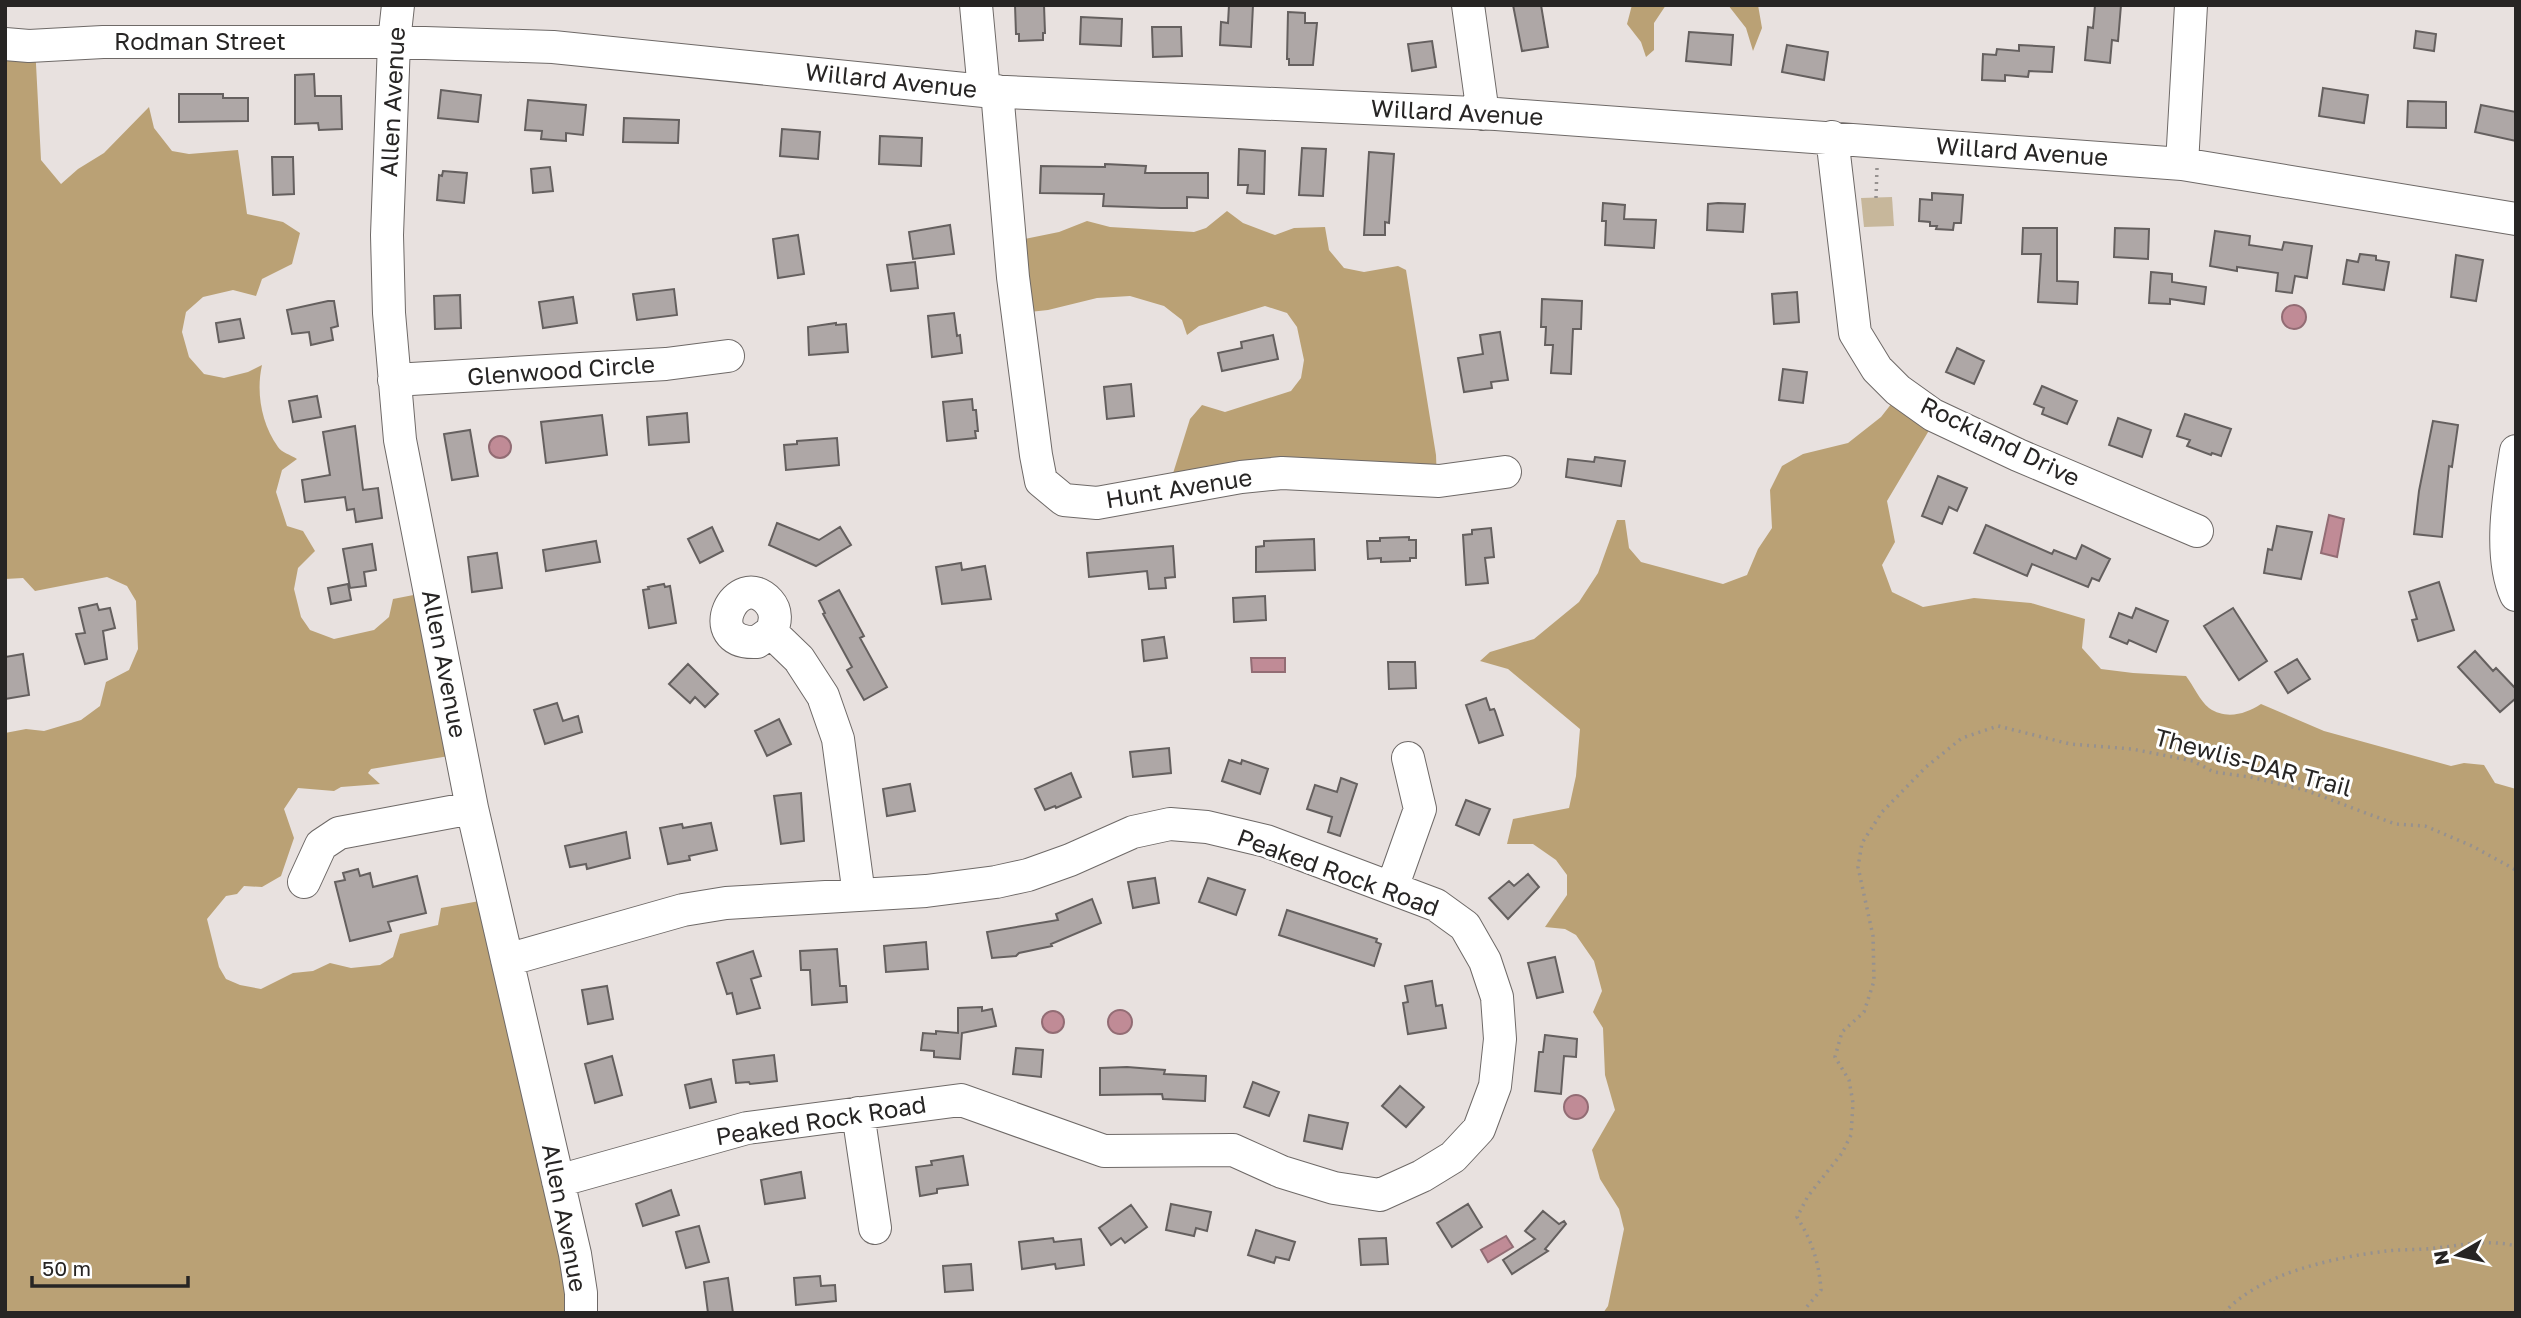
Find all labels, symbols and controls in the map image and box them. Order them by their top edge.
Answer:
street label: Rodman Street [114,26,286,55]
street label: Allen Avenue [373,26,410,178]
street label: Willard Avenue [804,56,979,103]
street label: Willard Avenue [1370,92,1544,131]
street label: Willard Avenue [1935,130,2109,171]
street label: Glenwood Circle [466,348,656,391]
street label: Rockland Drive [1916,390,2085,492]
street label: Hunt Avenue [1104,462,1254,513]
street label: Allen Avenue [417,587,474,740]
street label: Thewlis-DAR Trail [2152,721,2355,802]
street label: Peaked Rock Road [1234,822,1443,922]
street label: Peaked Rock Road [713,1089,928,1150]
street label: Allen Avenue [537,1141,594,1294]
north arrow [2423,1220,2493,1290]
scale bar [32,1244,187,1288]
text: N [2428,1249,2453,1267]
text: 50 m [42,1255,91,1281]

